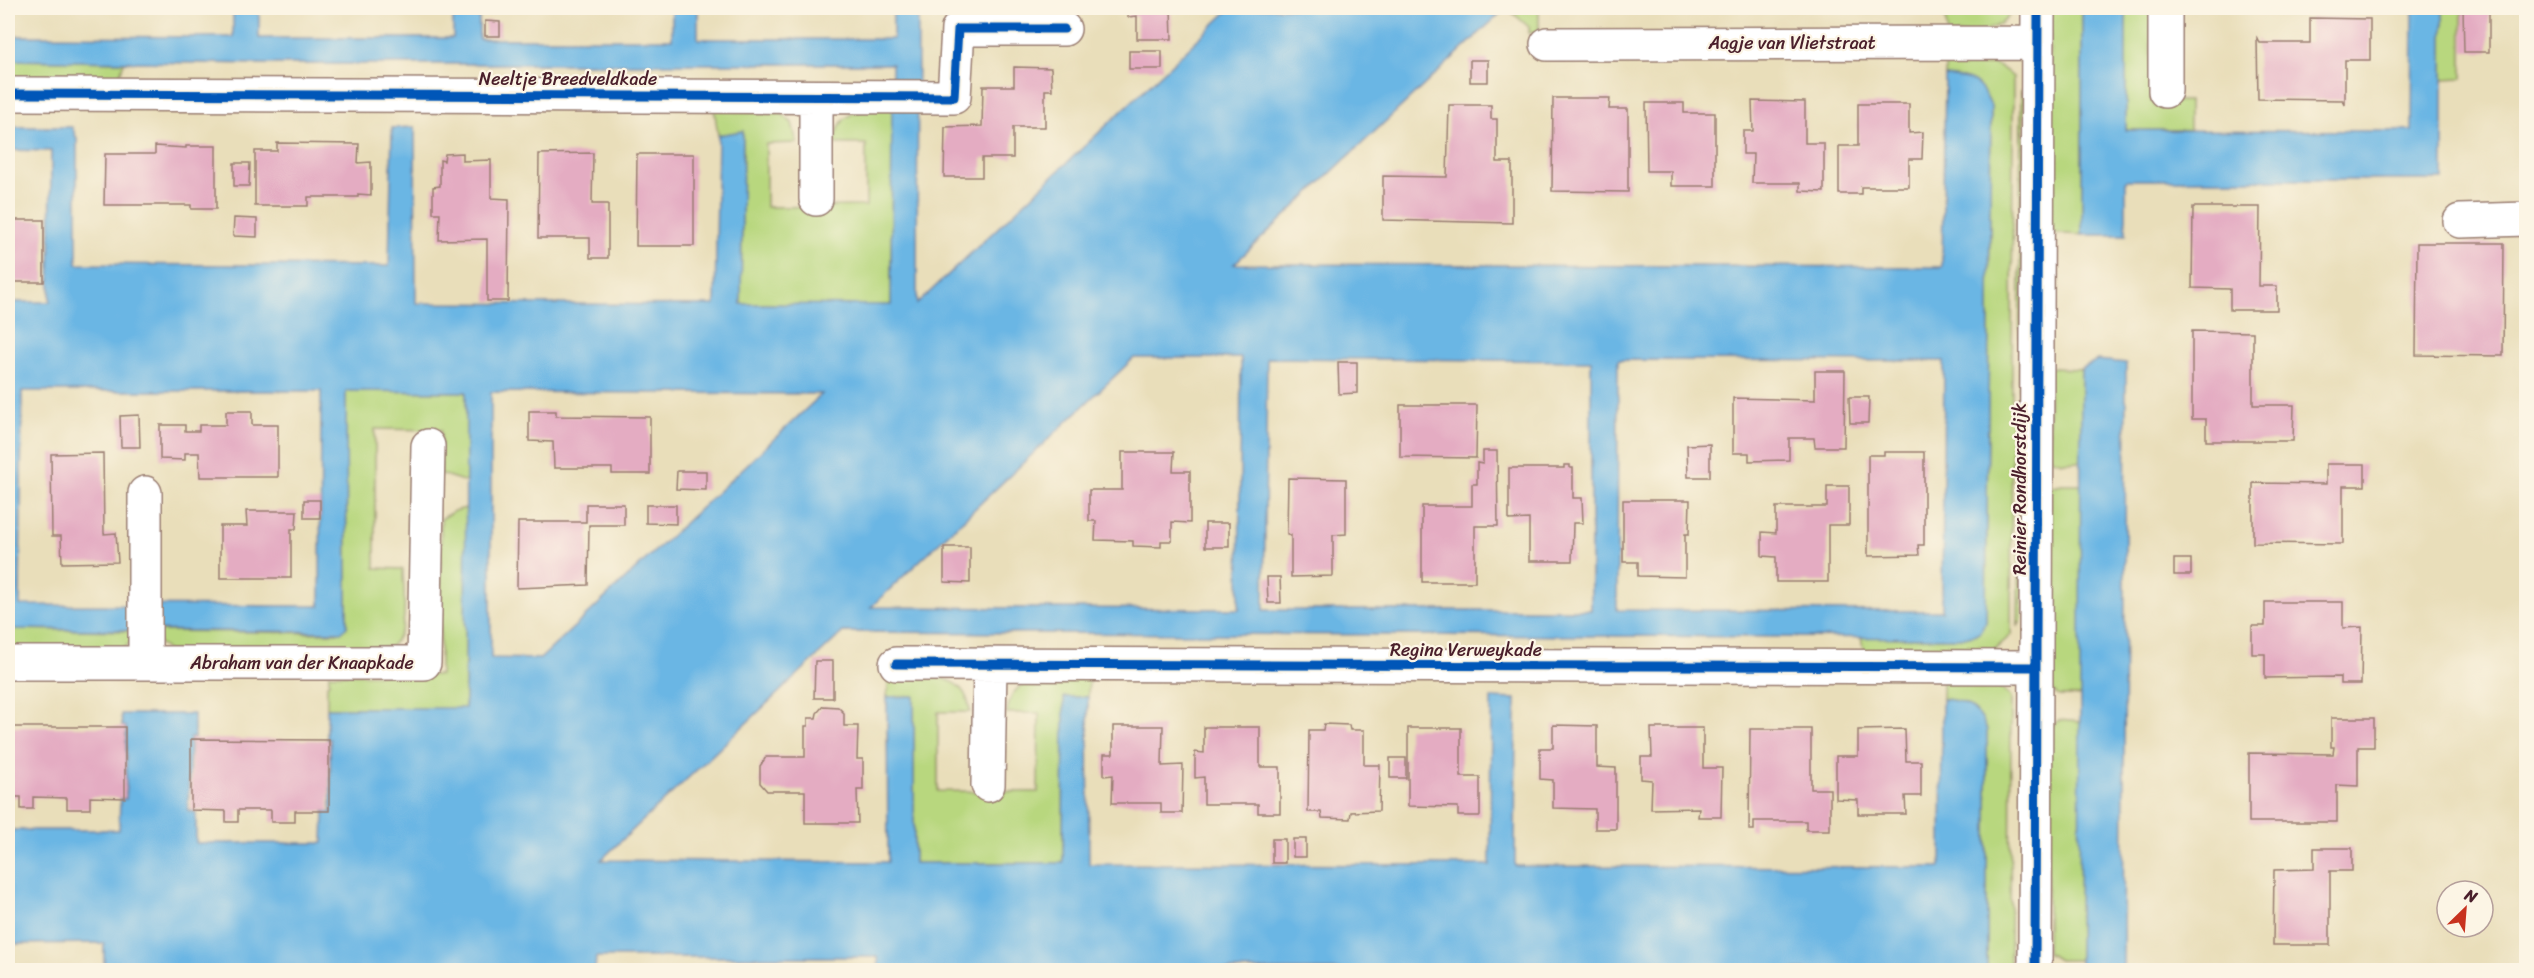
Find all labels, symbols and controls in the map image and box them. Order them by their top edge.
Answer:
street label: Aagje van Vlietstraat [1707,27,1876,59]
street label: Neeltje Breedveldkade [479,63,657,95]
street label: Reinier Rondhorstdijk [2004,402,2036,575]
street label: Regina Verweykade [1390,634,1542,666]
street label: Abraham van der Knaapkade [189,647,414,679]
north arrow [2435,879,2495,939]
text: N [2459,880,2483,912]

